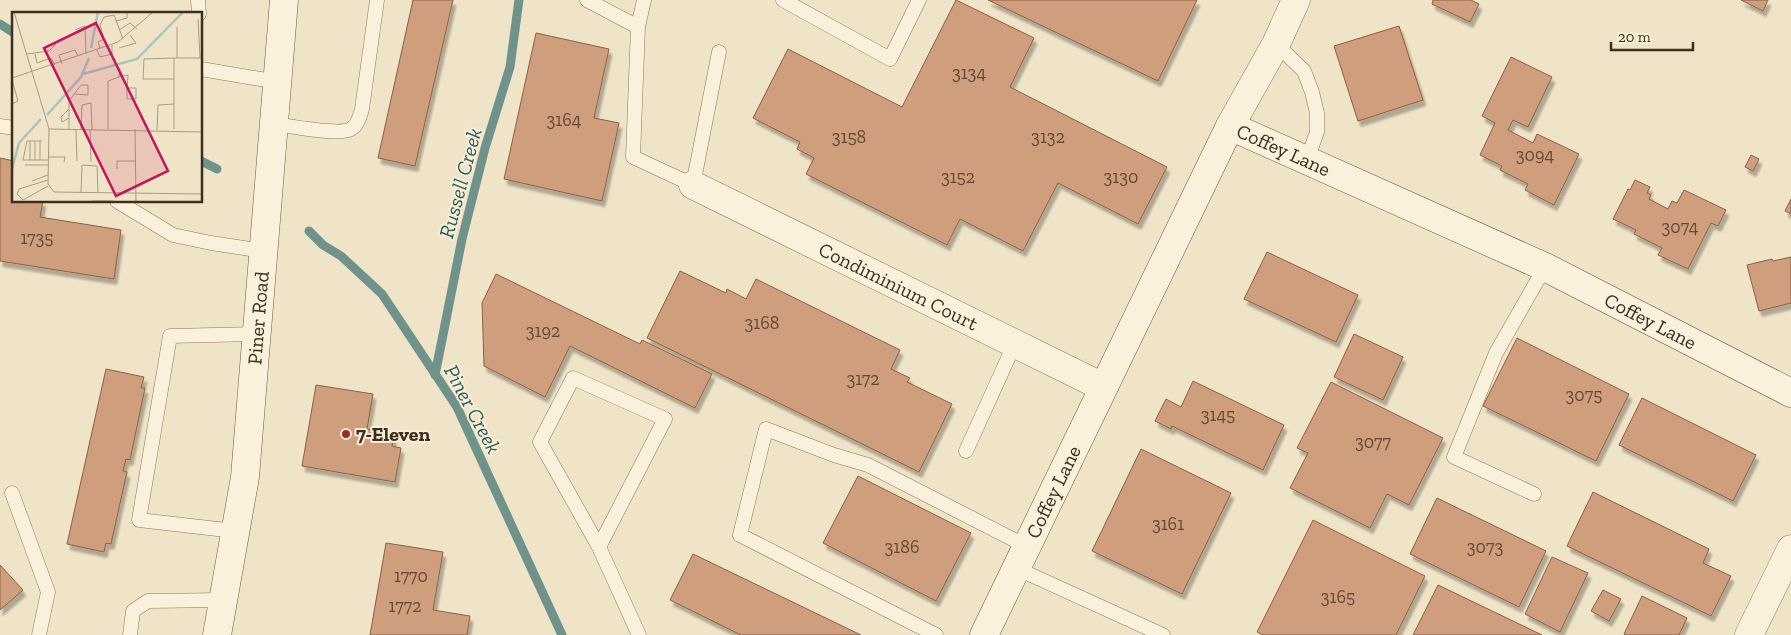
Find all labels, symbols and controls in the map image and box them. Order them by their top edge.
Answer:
inset map [12,12,202,202]
scale bar [1611,20,1694,52]
text: 20 m [1618,28,1651,46]
house number: 3134 [952,62,986,84]
house number: 3164 [547,109,582,131]
street label: Coffey Lane [1233,119,1334,181]
water label: Russell Creek [433,125,487,241]
house number: 3158 [832,126,866,148]
house number: 3132 [1031,126,1065,148]
house number: 3094 [1516,144,1555,166]
house number: 3152 [941,166,975,188]
house number: 3130 [1104,166,1138,188]
house number: 3074 [1662,216,1699,238]
house number: 1735 [20,227,54,249]
street label: Condiminium Court [815,237,983,336]
street label: Piner Road [242,270,274,366]
street label: Coffey Lane [1600,288,1701,355]
house number: 3168 [745,312,779,334]
house number: 3192 [526,320,560,342]
water label: Piner Creek [439,360,507,458]
house number: 3172 [846,368,880,390]
house number: 3075 [1566,384,1602,406]
house number: 3145 [1201,404,1235,426]
place label: 7-Eleven [356,422,430,446]
marker: 7-Eleven [340,428,352,440]
house number: 3077 [1355,431,1392,453]
street label: Coffey Lane [1021,442,1086,542]
house number: 3161 [1152,513,1184,535]
house number: 3186 [885,536,919,558]
house number: 3073 [1467,536,1503,558]
house number: 1770 [394,565,428,587]
house number: 3165 [1321,586,1355,608]
house number: 1772 [389,595,421,617]

